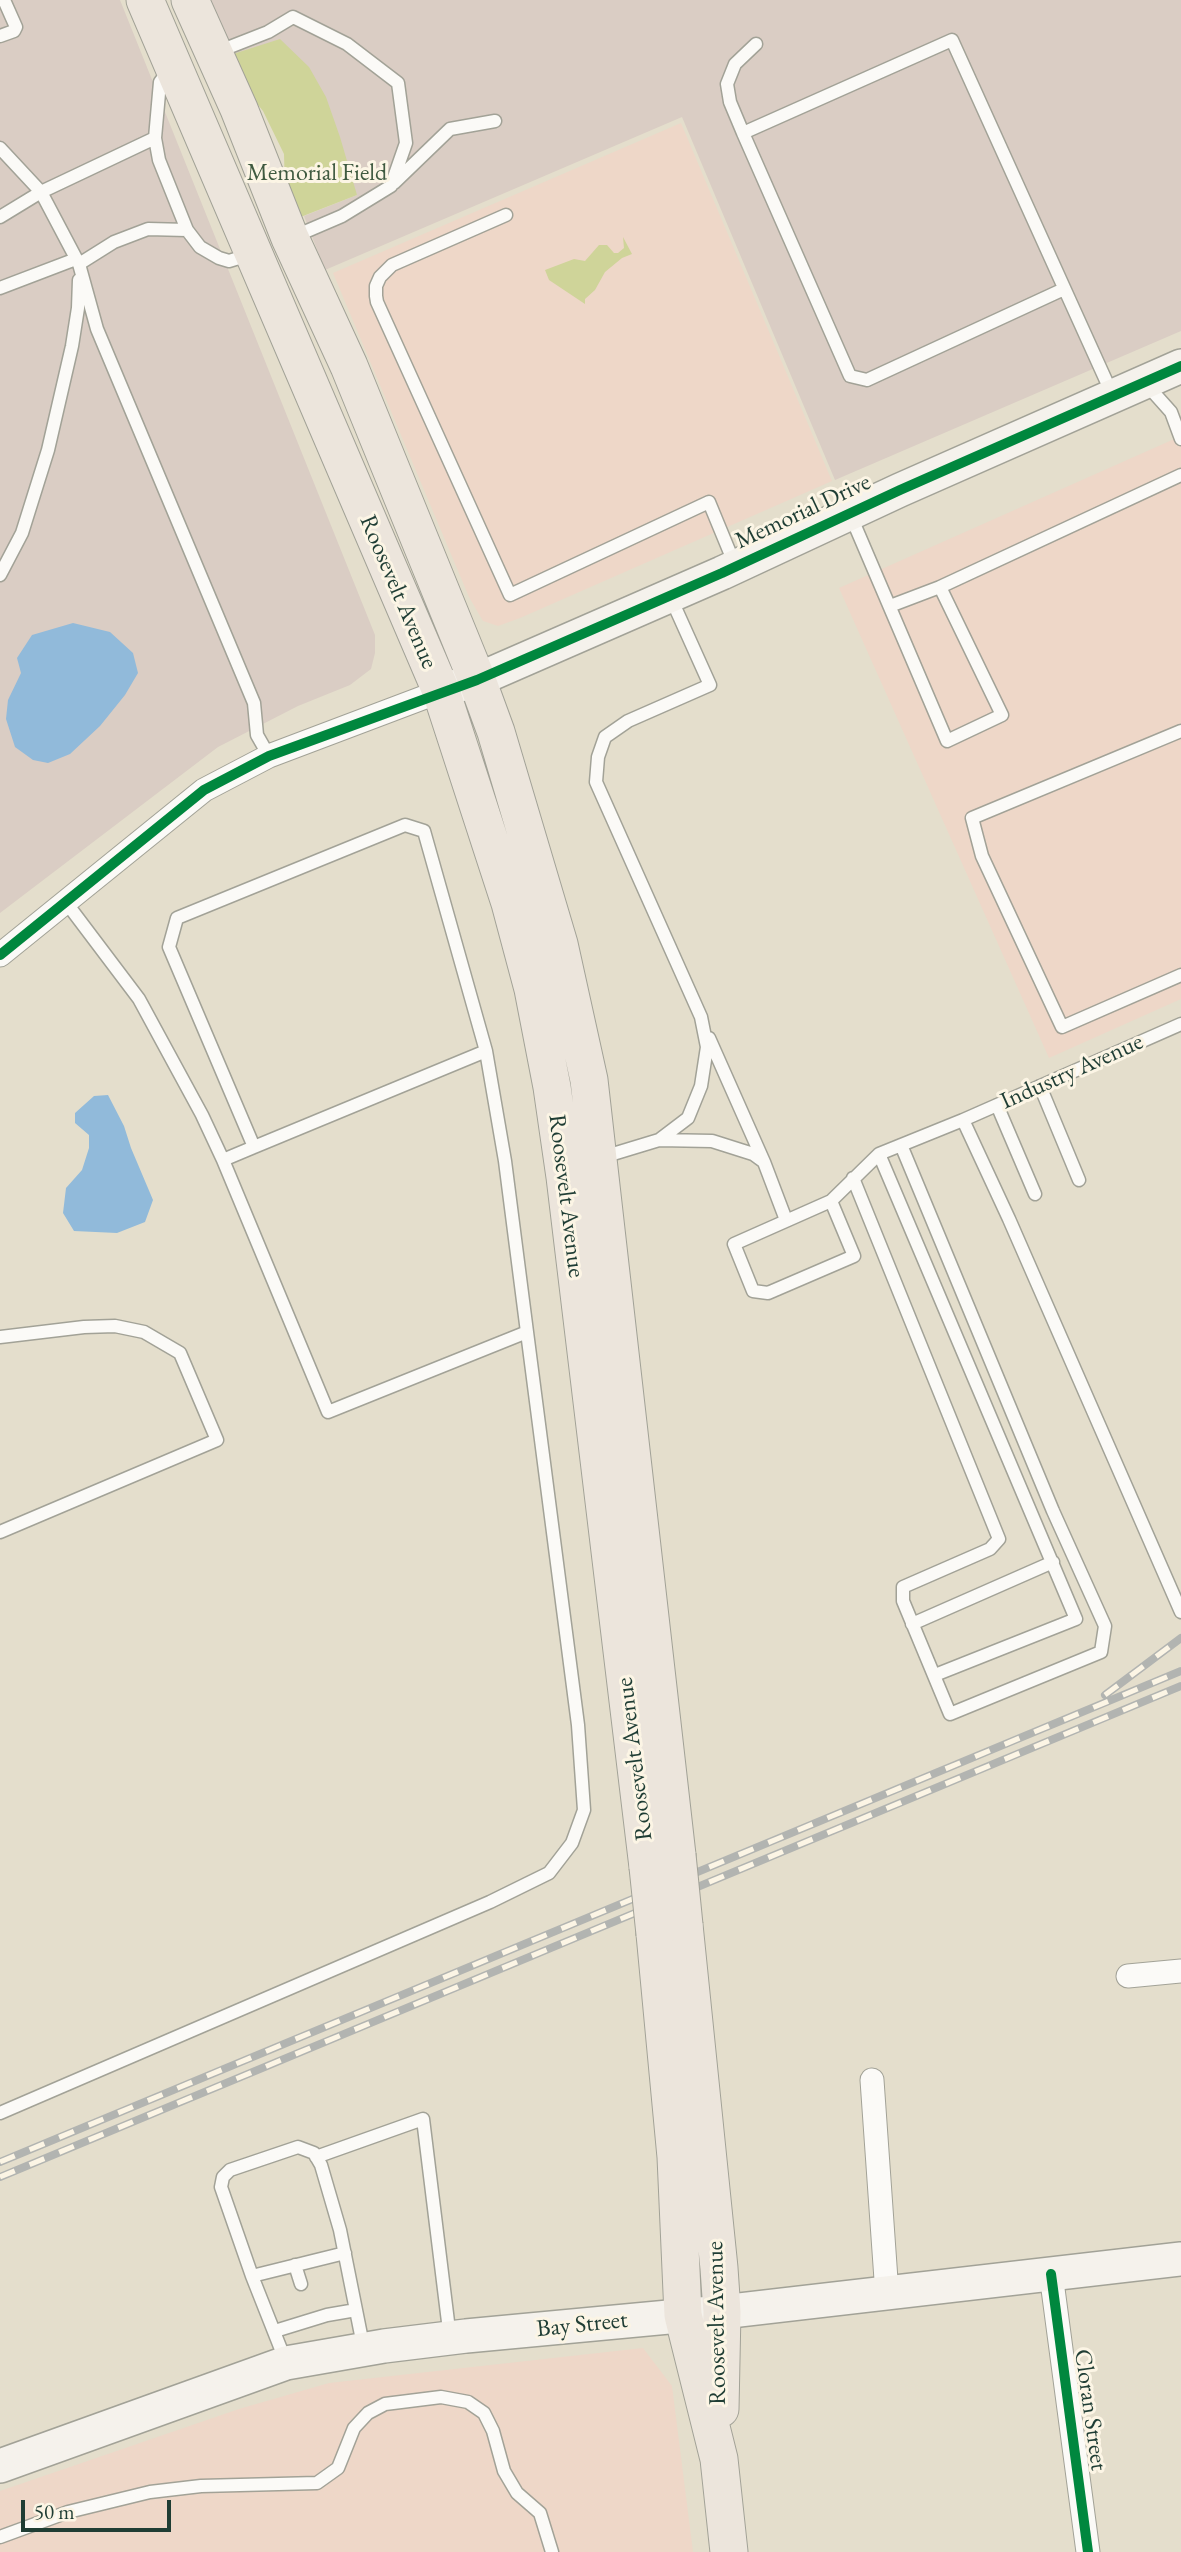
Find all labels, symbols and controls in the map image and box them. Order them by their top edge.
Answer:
park label: Memorial Field [247,159,387,187]
street label: Memorial Drive [731,468,875,556]
street label: Roosevelt Avenue [353,511,443,673]
street label: Industry Avenue [996,1028,1148,1116]
street label: Roosevelt Avenue [542,1113,590,1279]
street label: Roosevelt Avenue [611,1676,659,1842]
street label: Roosevelt Avenue [701,2241,733,2405]
street label: Bay Street [535,2306,629,2344]
street label: Cloran Street [1067,2347,1113,2473]
scale bar [24,2486,175,2530]
text: 50 m [34,2498,75,2525]

